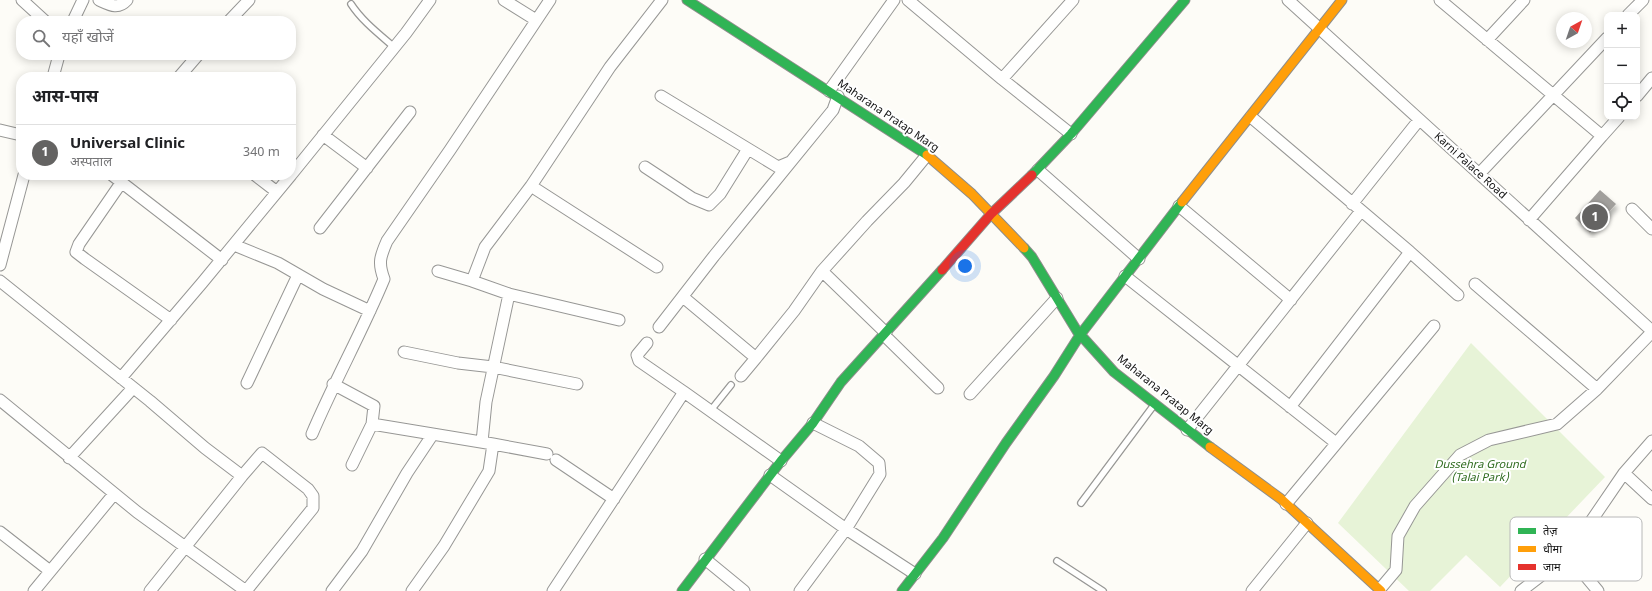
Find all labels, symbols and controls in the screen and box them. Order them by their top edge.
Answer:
north arrow [1556,12,1592,48]
map controls [1604,12,1640,120]
button: + [1604,12,1640,48]
search box [16,16,296,60]
icon: search [30,27,52,49]
text: यहाँ खोजें [62,29,114,48]
button: − [1604,48,1640,84]
street label: Maharana Pratap Marg [834,77,942,155]
button: locate [1604,84,1640,120]
text: आस-पास [32,87,98,109]
street label: Karni Palace Road [1431,130,1509,202]
text: Universal Clinic [70,135,185,154]
text: 1 [41,144,49,161]
text: 340 m [243,144,280,161]
text: अस्पताल [70,154,112,171]
pin: 1 [1582,202,1608,232]
your location [955,256,975,276]
street label: Maharana Pratap Marg [1114,352,1216,438]
park label: Dussehra Ground (Talai Park) [1434,458,1527,485]
legend [1510,517,1642,581]
text: तेज़ [1543,525,1558,539]
text: धीमा [1543,543,1562,557]
text: जाम [1543,561,1561,575]

